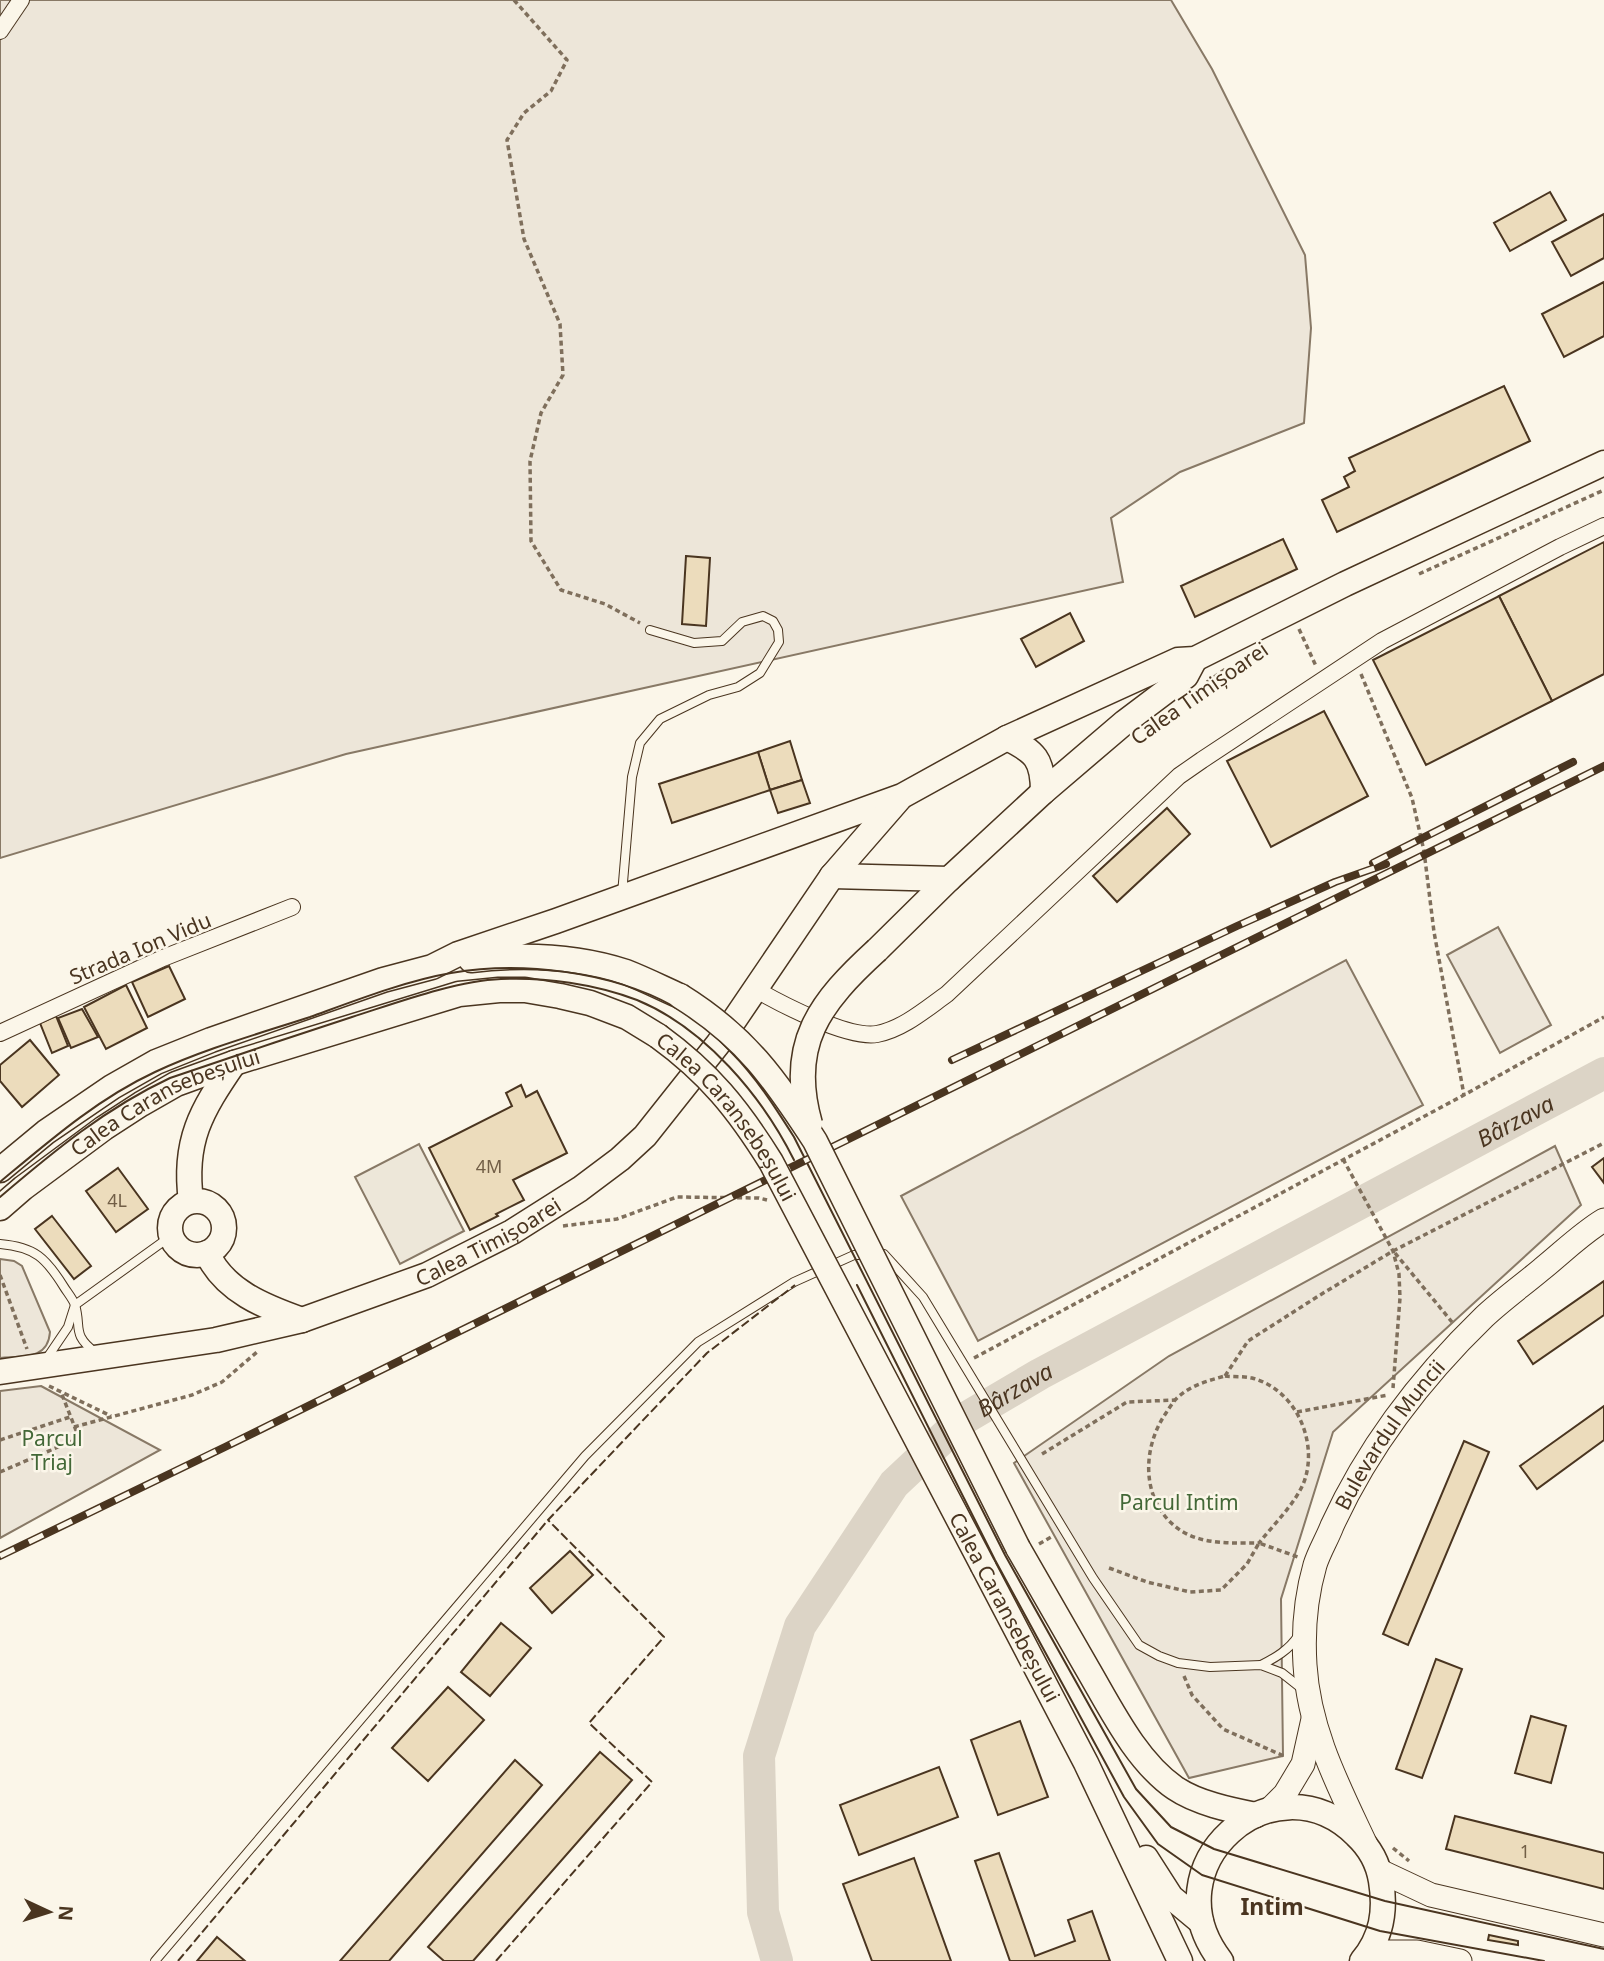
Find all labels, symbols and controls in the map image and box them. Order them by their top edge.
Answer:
street label: Calea Timișoarei [1125,635,1273,751]
street label: Strada Ion Vidu [65,906,215,990]
street label: Calea Caransebeșului [651,1026,803,1206]
street label: Calea Caransebeșului [64,1042,263,1162]
water label: Bârzava [1471,1087,1559,1154]
house number: 4M [476,1154,502,1178]
house number: 4L [107,1188,127,1212]
street label: Calea Timișoarei [411,1191,566,1292]
street label: Bulevardul Muncii [1328,1353,1451,1515]
water label: Bârzava [971,1354,1058,1424]
park label: Parcul Triaj [21,1424,83,1476]
park label: Parcul Intim [1119,1488,1239,1516]
street label: Calea Caransebeșului [943,1507,1067,1707]
house number: 1 [1520,1839,1530,1863]
north arrow [14,1877,84,1947]
district label: Intim [1240,1890,1304,1922]
text: N [52,1905,79,1922]

